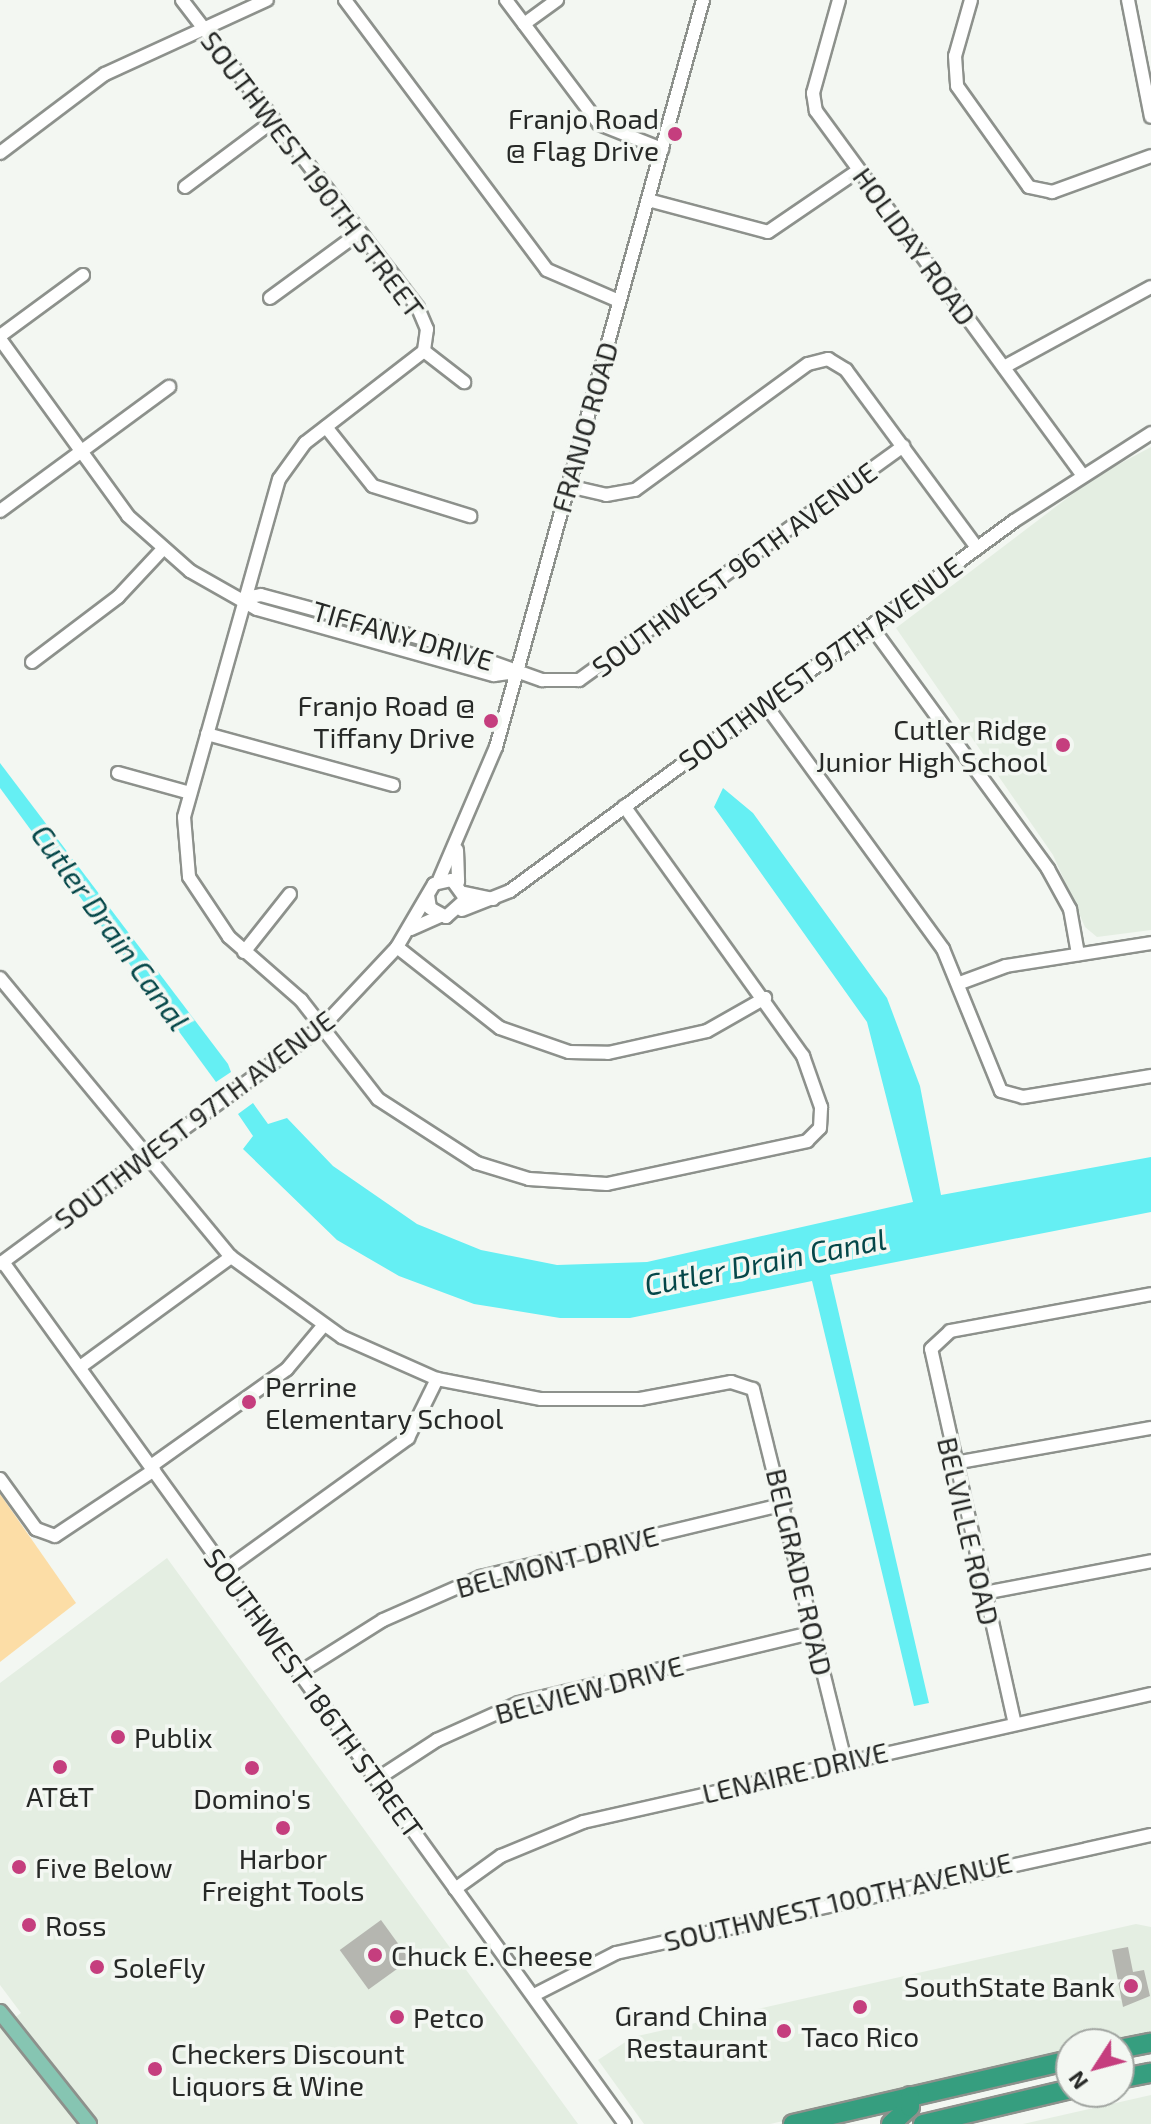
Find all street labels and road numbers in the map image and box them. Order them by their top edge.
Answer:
street label: SOUTHWEST 190TH STREET [194,24,432,324]
street label: HOLIDAY ROAD [846,160,984,332]
street label: FRANJO ROAD [544,338,624,516]
street label: SOUTHWEST 96TH AVENUE [585,454,883,684]
street label: SOUTHWEST 97TH AVENUE [671,549,969,777]
street label: TIFFANY DRIVE [308,593,498,677]
street label: SOUTHWEST 97TH AVENUE [47,1002,341,1236]
street label: BELVILLE ROAD [931,1434,1007,1628]
street label: BELGRADE ROAD [760,1465,840,1679]
street label: BELMONT DRIVE [452,1518,662,1604]
street label: SOUTHWEST 186TH STREET [197,1541,431,1845]
street label: BELVIEW DRIVE [491,1648,687,1730]
street label: LENAIRE DRIVE [699,1734,891,1810]
street label: SOUTHWEST 100TH AVENUE [660,1844,1016,1958]

